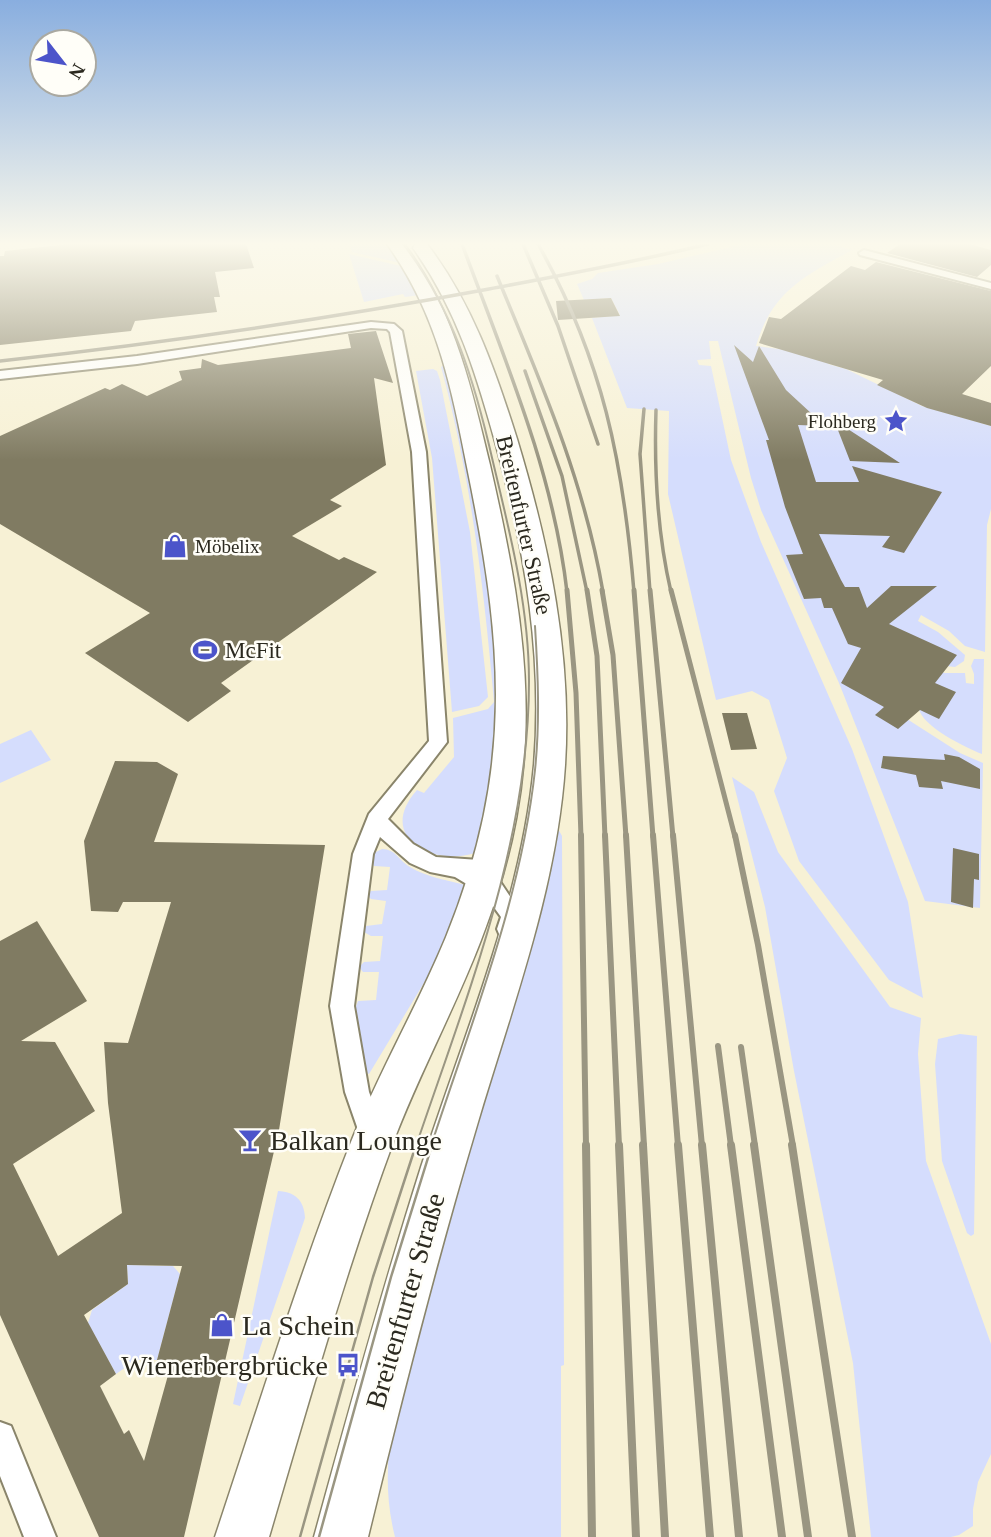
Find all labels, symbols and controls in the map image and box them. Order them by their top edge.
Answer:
north arrow [28,28,98,98]
text: N [64,60,90,83]
place icon: Flohberg [882,407,910,435]
place label: Flohberg [808,411,876,432]
street label: Breitenfurter Straße [491,433,557,617]
shop icon: Möbelix [161,532,189,560]
place label: Möbelix [195,536,260,557]
sports icon: McFit [191,636,219,664]
place label: McFit [225,638,282,663]
place label: Balkan Lounge [270,1125,442,1156]
bar icon: Balkan Lounge [236,1126,264,1154]
street label: Breitenfurter Straße [359,1189,451,1413]
place label: La Schein [242,1310,355,1341]
shop icon: La Schein [208,1311,236,1339]
place label: Wienerbergbrücke [121,1350,328,1381]
bus stop icon: Wienerbergbrücke [334,1351,362,1379]

